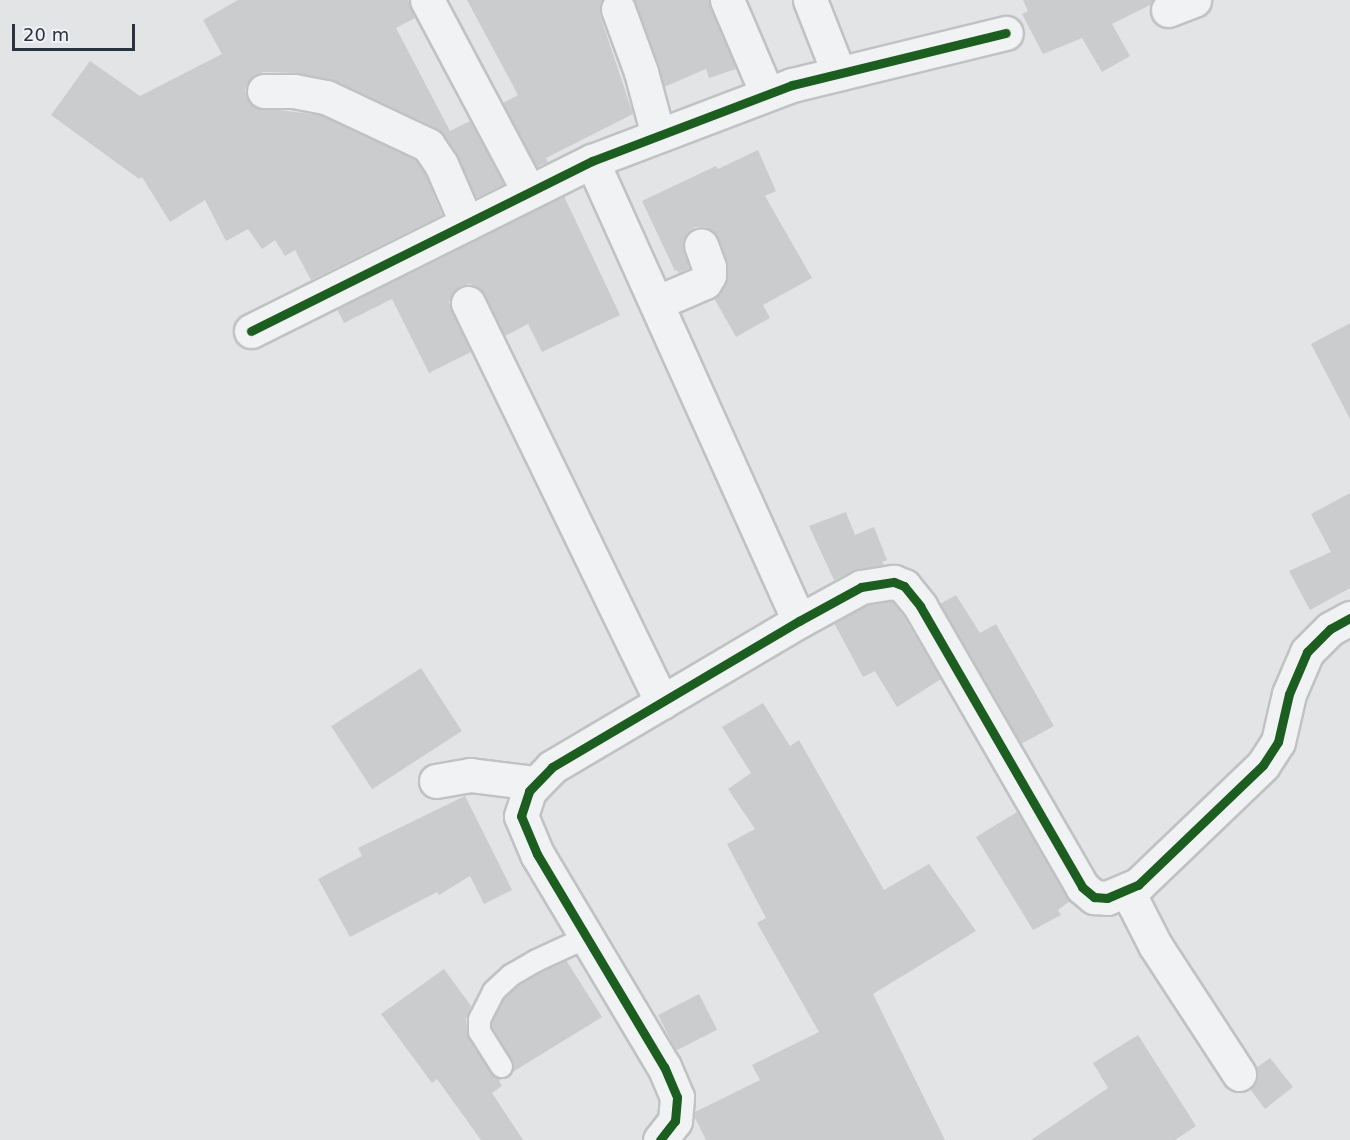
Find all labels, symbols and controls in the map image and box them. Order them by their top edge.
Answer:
scale bar [15,12,138,50]
text: 20 m [23,24,69,45]

